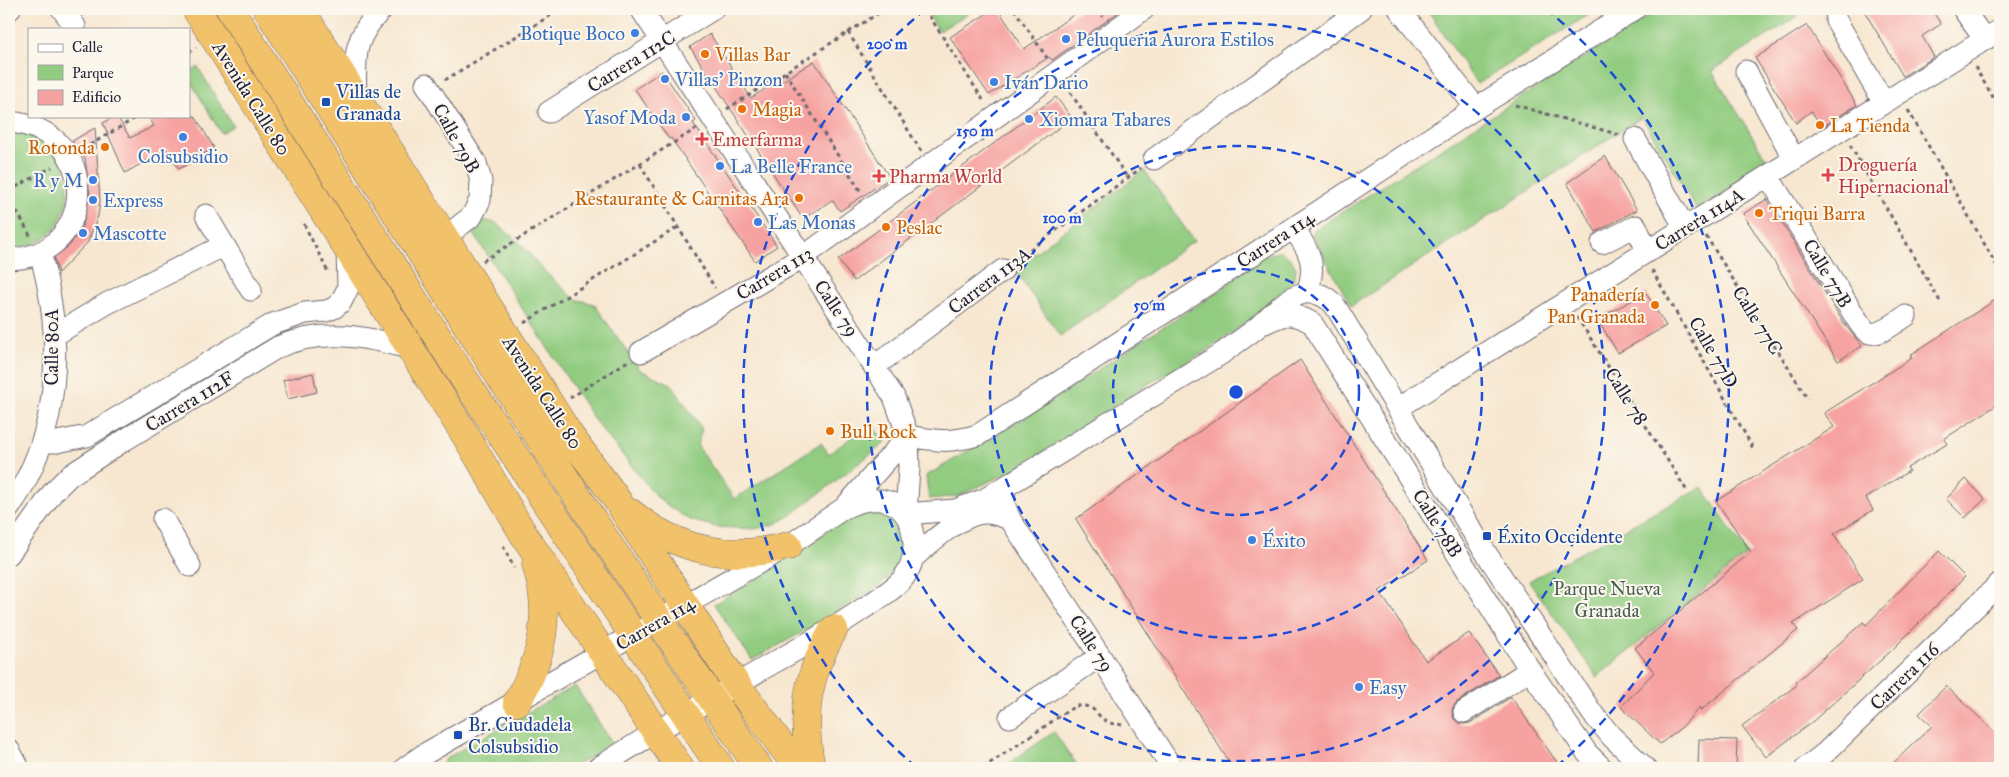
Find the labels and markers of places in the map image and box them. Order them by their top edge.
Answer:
place label: Botique Boco [520,22,625,46]
marker: Botique Boco [629,27,641,39]
place label: Peluqueria Aurora Estilos [1076,28,1274,52]
marker: Peluqueria Aurora Estilos [1060,33,1072,45]
place label: Villas Bar [714,43,791,66]
marker: Villas Bar [699,48,711,60]
place label: Villas' Pinzon [674,68,783,91]
place label: Iván Dario [1004,71,1088,94]
marker: Villas' Pinzon [659,73,671,85]
marker: Iván Dario [988,76,1000,88]
place label: Villas de Granada [335,80,402,125]
marker: Villas de Granada [320,96,332,108]
place label: Magia [752,98,803,122]
marker: Magia [736,103,748,115]
place label: Yasof Moda [583,106,677,129]
place label: Xiomara Tabares [1039,108,1171,131]
marker: Yasof Moda [680,111,692,123]
marker: Xiomara Tabares [1023,113,1035,125]
place label: La Tienda [1830,114,1911,137]
marker: La Tienda [1814,119,1826,131]
place label: Emerfarma [712,128,803,151]
marker: Colsubsidio [177,131,189,143]
marker: Emerfarma [696,133,708,145]
place label: Rotonda [28,136,96,159]
marker: Rotonda [99,141,111,153]
place label: Colsubsidio [138,145,229,168]
place label: Droguería Hipernacional [1838,153,1950,198]
place label: La Belle France [730,155,852,178]
marker: La Belle France [714,160,726,172]
place label: Pharma World [889,165,1003,188]
place label: R y M [33,169,83,192]
marker: Droguería Hipernacional [1822,169,1834,181]
marker: Pharma World [873,170,885,182]
marker: R y M [87,174,99,186]
place label: Restaurante & Carnitas Ara [575,187,790,210]
place label: Express [103,189,163,212]
marker: Restaurante & Carnitas Ara [793,192,805,204]
marker: Express [87,194,99,206]
place label: Triqui Barra [1769,202,1866,226]
marker: Triqui Barra [1753,207,1765,219]
place label: Las Monas [768,211,855,234]
marker: Las Monas [752,216,764,228]
place label: Peslac [896,216,942,239]
marker: Peslac [880,221,892,233]
place label: Mascotte [93,222,167,245]
marker: Mascotte [77,227,89,239]
place label: Panadería Pan Granada [1547,283,1646,328]
marker: Panadería Pan Granada [1649,299,1661,311]
centre of rings [1227,383,1245,401]
place label: Bull Rock [840,420,917,443]
marker: Bull Rock [824,425,836,437]
place label: Éxito Occidente [1497,524,1623,548]
place label: Éxito [1262,528,1306,552]
marker: Éxito Occidente [1481,530,1493,542]
marker: Éxito [1246,534,1258,546]
place label: Easy [1369,676,1408,699]
marker: Easy [1353,681,1365,693]
place label: Br. Ciudadela Colsubsidio [468,713,573,758]
marker: Br. Ciudadela Colsubsidio [452,729,464,741]

